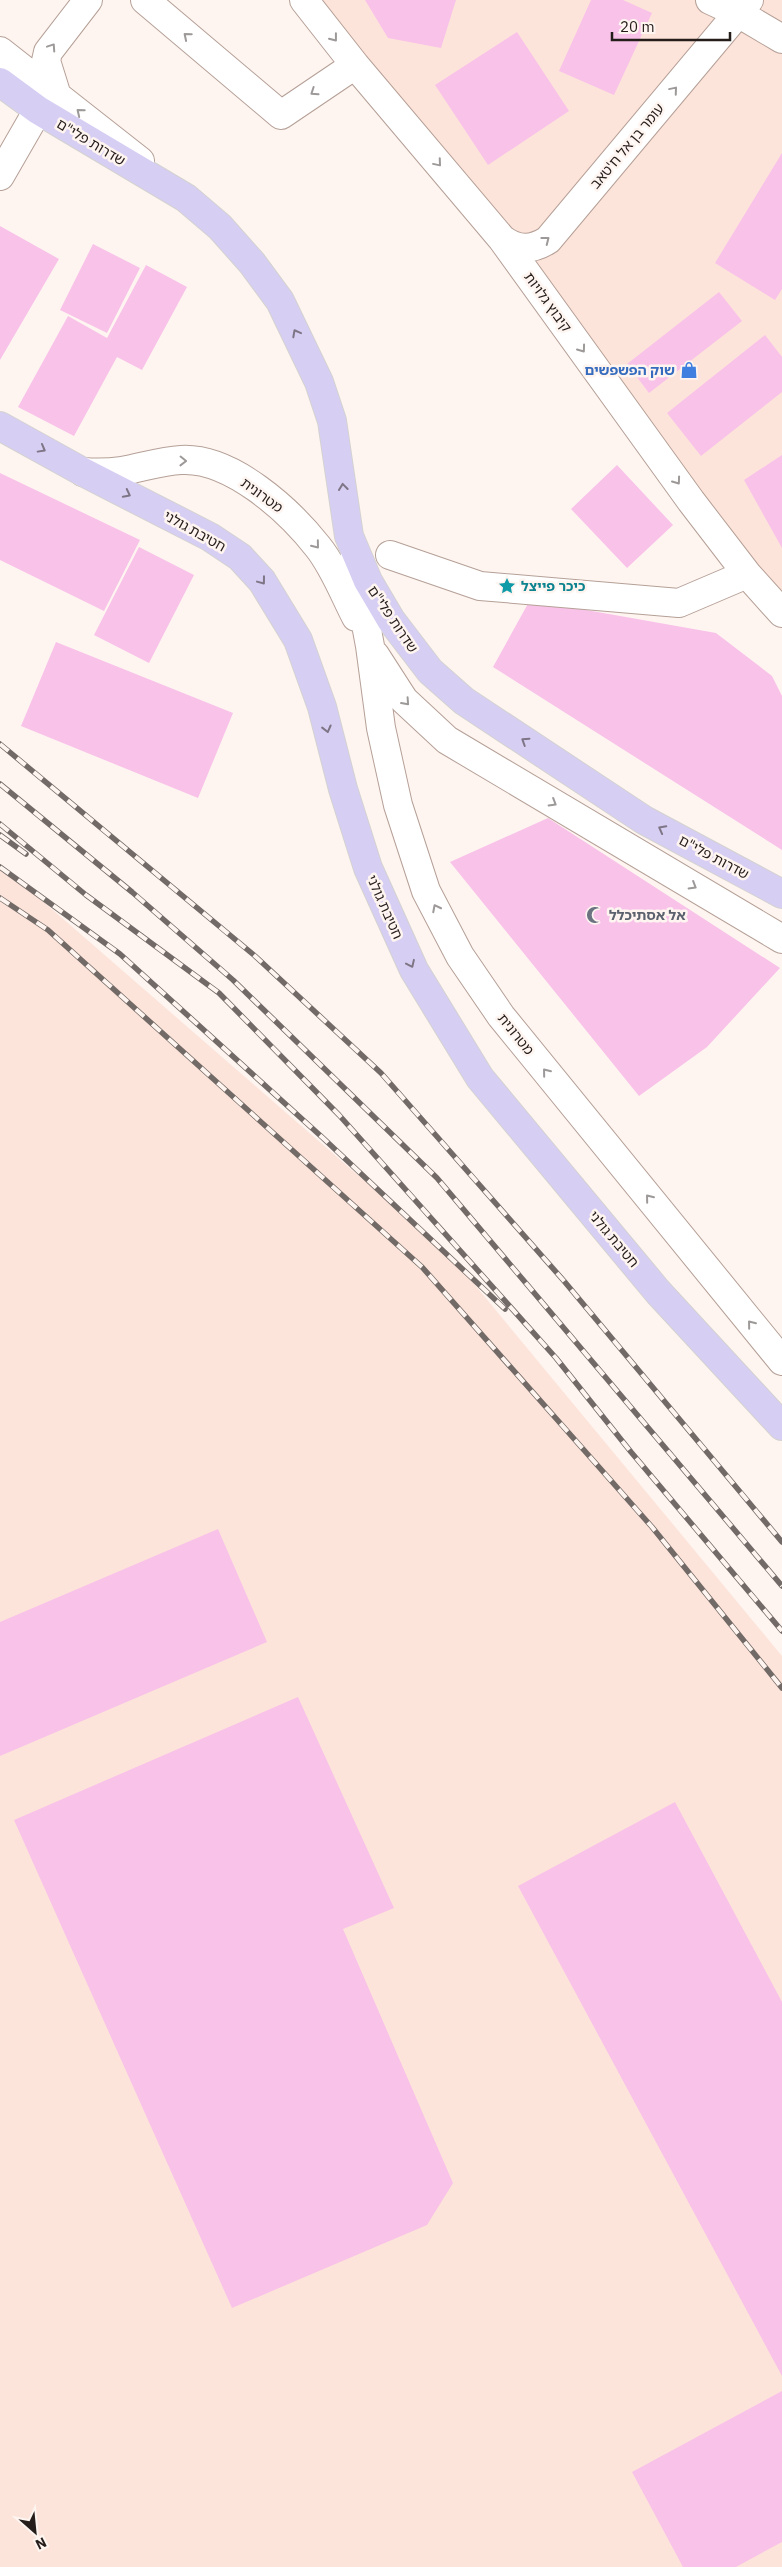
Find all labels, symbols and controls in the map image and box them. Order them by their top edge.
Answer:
scale bar [612,10,730,42]
text: 20 m [620,17,655,36]
one-way arrow [328,32,337,42]
one-way arrow [184,33,193,42]
one-way arrow [46,44,55,53]
one-way arrow [311,86,320,95]
one-way arrow [668,87,676,96]
street label: עומר בן אל ח'טאב [586,100,668,192]
one-way arrow [76,108,85,117]
street label: שדרות פלי"ם [53,114,129,170]
one-way arrow [432,157,441,166]
one-way arrow [540,238,549,246]
street label: קיבוץ גלויות [520,269,576,336]
one-way arrow [293,329,303,338]
one-way arrow [576,344,585,353]
shop icon: שוק הפשפשים [679,360,699,380]
place label: שוק הפשפשים [585,361,675,379]
one-way arrow [36,443,45,453]
one-way arrow [180,456,187,466]
street label: מטרונית [237,474,287,516]
one-way arrow [671,475,680,485]
one-way arrow [338,483,349,491]
one-way arrow [121,488,130,498]
street label: חטיבת גולני [161,507,229,555]
one-way arrow [310,539,318,548]
one-way arrow [256,576,265,585]
place icon: כיכר פייצל [497,576,517,596]
place label: כיכר פייצל [521,577,585,595]
street label: שדרות פלי"ם [364,582,422,656]
one-way arrow [400,696,409,705]
one-way arrow [322,724,332,732]
one-way arrow [522,738,531,748]
one-way arrow [548,797,557,807]
one-way arrow [658,825,667,835]
street label: שדרות פלי"ם [676,831,752,883]
street label: חטיבת גולני [363,872,407,942]
one-way arrow [688,880,697,890]
one-way arrow [432,905,442,914]
mosque icon: אל אסתיכלל [585,905,605,925]
place label: אל אסתיכלל [609,906,686,924]
one-way arrow [405,959,415,968]
street label: מטרונית [494,1010,538,1058]
one-way arrow [543,1068,552,1077]
one-way arrow [645,1194,654,1203]
street label: חטיבת גולני [585,1207,643,1271]
one-way arrow [748,1320,757,1329]
north arrow [10,2507,60,2557]
text: N [32,2533,50,2554]

